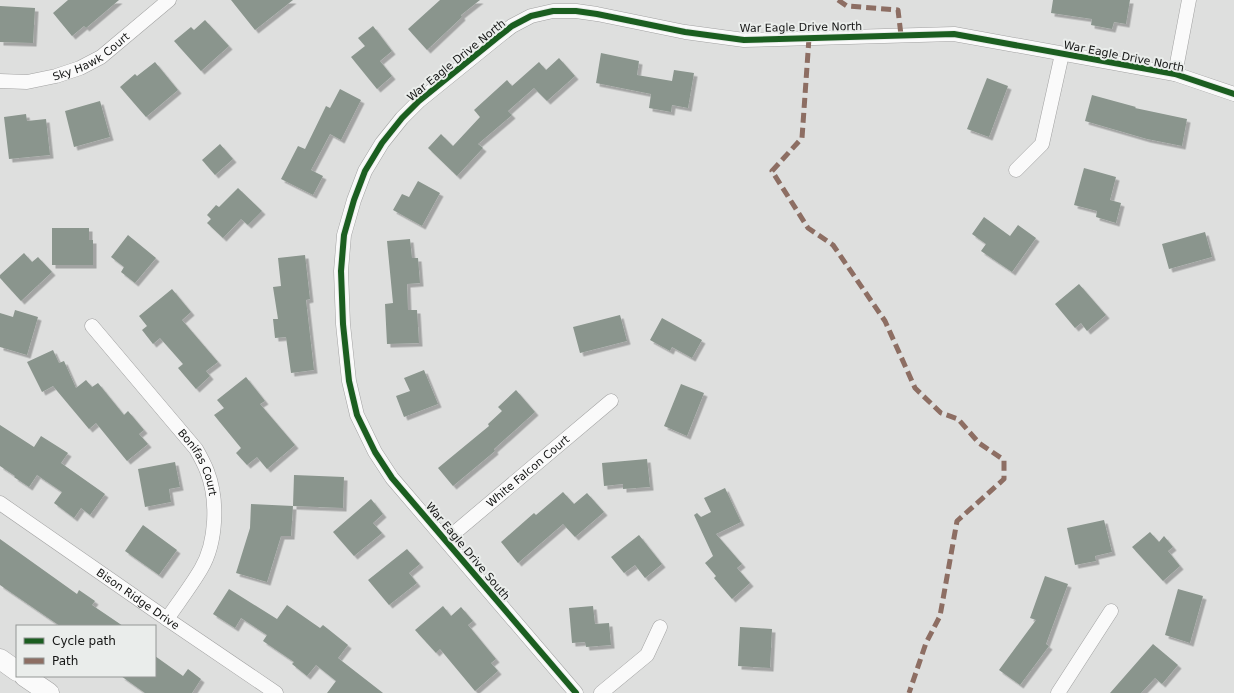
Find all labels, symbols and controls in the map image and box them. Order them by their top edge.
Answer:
street label: War Eagle Drive North [405,17,508,104]
street label: War Eagle Drive North [740,20,862,35]
street label: Sky Hawk Court [51,30,133,84]
street label: War Eagle Drive North [1063,38,1185,75]
street label: Bonifas Court [175,427,219,497]
street label: White Falcon Court [484,432,573,510]
street label: War Eagle Drive South [423,500,512,603]
street label: Bison Ridge Drive [94,566,182,633]
legend [16,625,156,677]
text: Cycle path [52,634,116,648]
text: Path [52,654,78,668]

